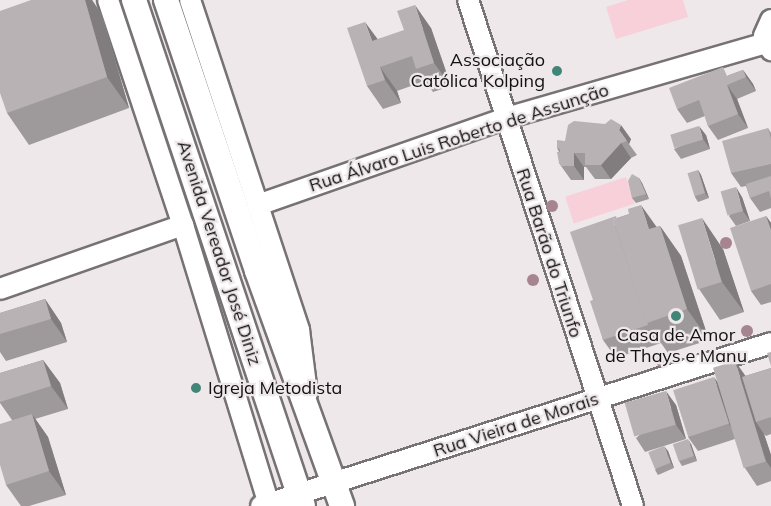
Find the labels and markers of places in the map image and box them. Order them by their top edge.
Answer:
place label: Associação Católica Kolping [411,50,545,92]
marker: Associação Católica Kolping [550,64,564,78]
marker: Casa de Amor de Thays e Manu [669,309,683,323]
place label: Casa de Amor de Thays e Manu [605,325,747,368]
place label: Igreja Metodista [208,377,342,399]
marker: Igreja Metodista [189,381,203,395]

